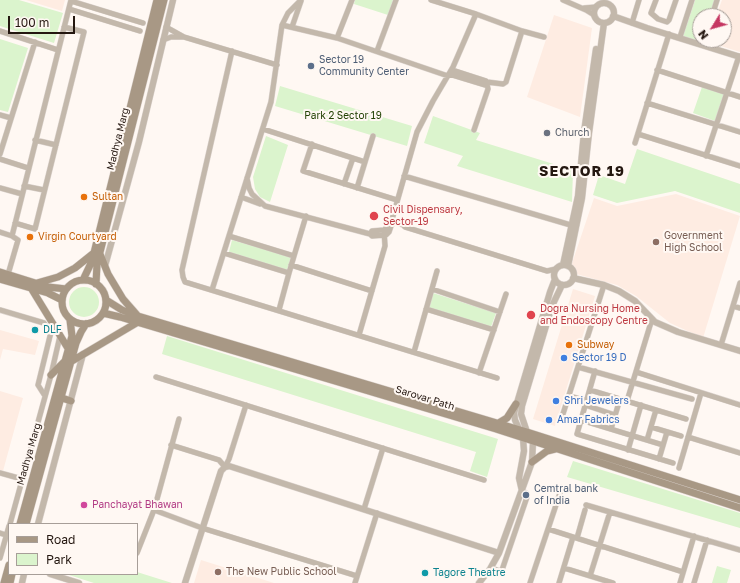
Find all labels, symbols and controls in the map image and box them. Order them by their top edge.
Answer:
scale bar [10,8,77,34]
north arrow [692,8,732,48]
text: 100 m [15,15,49,30]
text: N [695,28,711,42]
place label: Sector 19 Community Center [319,54,409,78]
marker: Sector 19 Community Center [306,61,316,71]
street label: Madhya Marg [104,106,132,172]
park label: Park 2 Sector 19 [304,110,382,122]
place label: Church [555,127,589,139]
marker: Church [542,128,552,138]
district label: SECTOR 19 [539,164,625,180]
place label: Sultan [92,191,123,203]
marker: Sultan [79,192,89,202]
place label: Civil Dispensary, Sector-19 [383,204,463,228]
marker: Civil Dispensary, Sector-19 [368,210,380,222]
place label: Government High School [664,230,723,254]
place label: Virgin Courtyard [38,231,117,243]
marker: Virgin Courtyard [25,232,35,242]
marker: Government High School [651,237,661,247]
place label: Dogra Nursing Home and Endoscopy Centre [540,303,648,326]
marker: Dogra Nursing Home and Endoscopy Centre [525,309,537,321]
place label: DLF [43,324,62,336]
marker: DLF [30,325,40,335]
place label: Subway [577,339,614,351]
marker: Subway [564,340,574,350]
place label: Sector 19 D [572,352,626,364]
marker: Sector 19 D [559,353,569,363]
street label: Sarovar Path [394,383,456,413]
place label: Shri Jewelers [564,395,629,407]
marker: Shri Jewelers [551,396,561,406]
place label: Amar Fabrics [557,414,619,426]
marker: Amar Fabrics [544,415,554,425]
street label: Madhya Marg [14,422,44,486]
place label: Cemtral bank of India [534,483,598,506]
marker: Cemtral bank of India [521,490,531,500]
place label: Panchayat Bhawan [92,499,183,511]
marker: Panchayat Bhawan [79,500,89,510]
legend [8,523,138,575]
text: Road [46,532,75,547]
text: Park [46,552,72,567]
place label: The New Public School [226,566,336,578]
marker: The New Public School [213,567,223,577]
place label: Tagore Theatre [433,567,505,579]
marker: Tagore Theatre [420,568,430,578]

